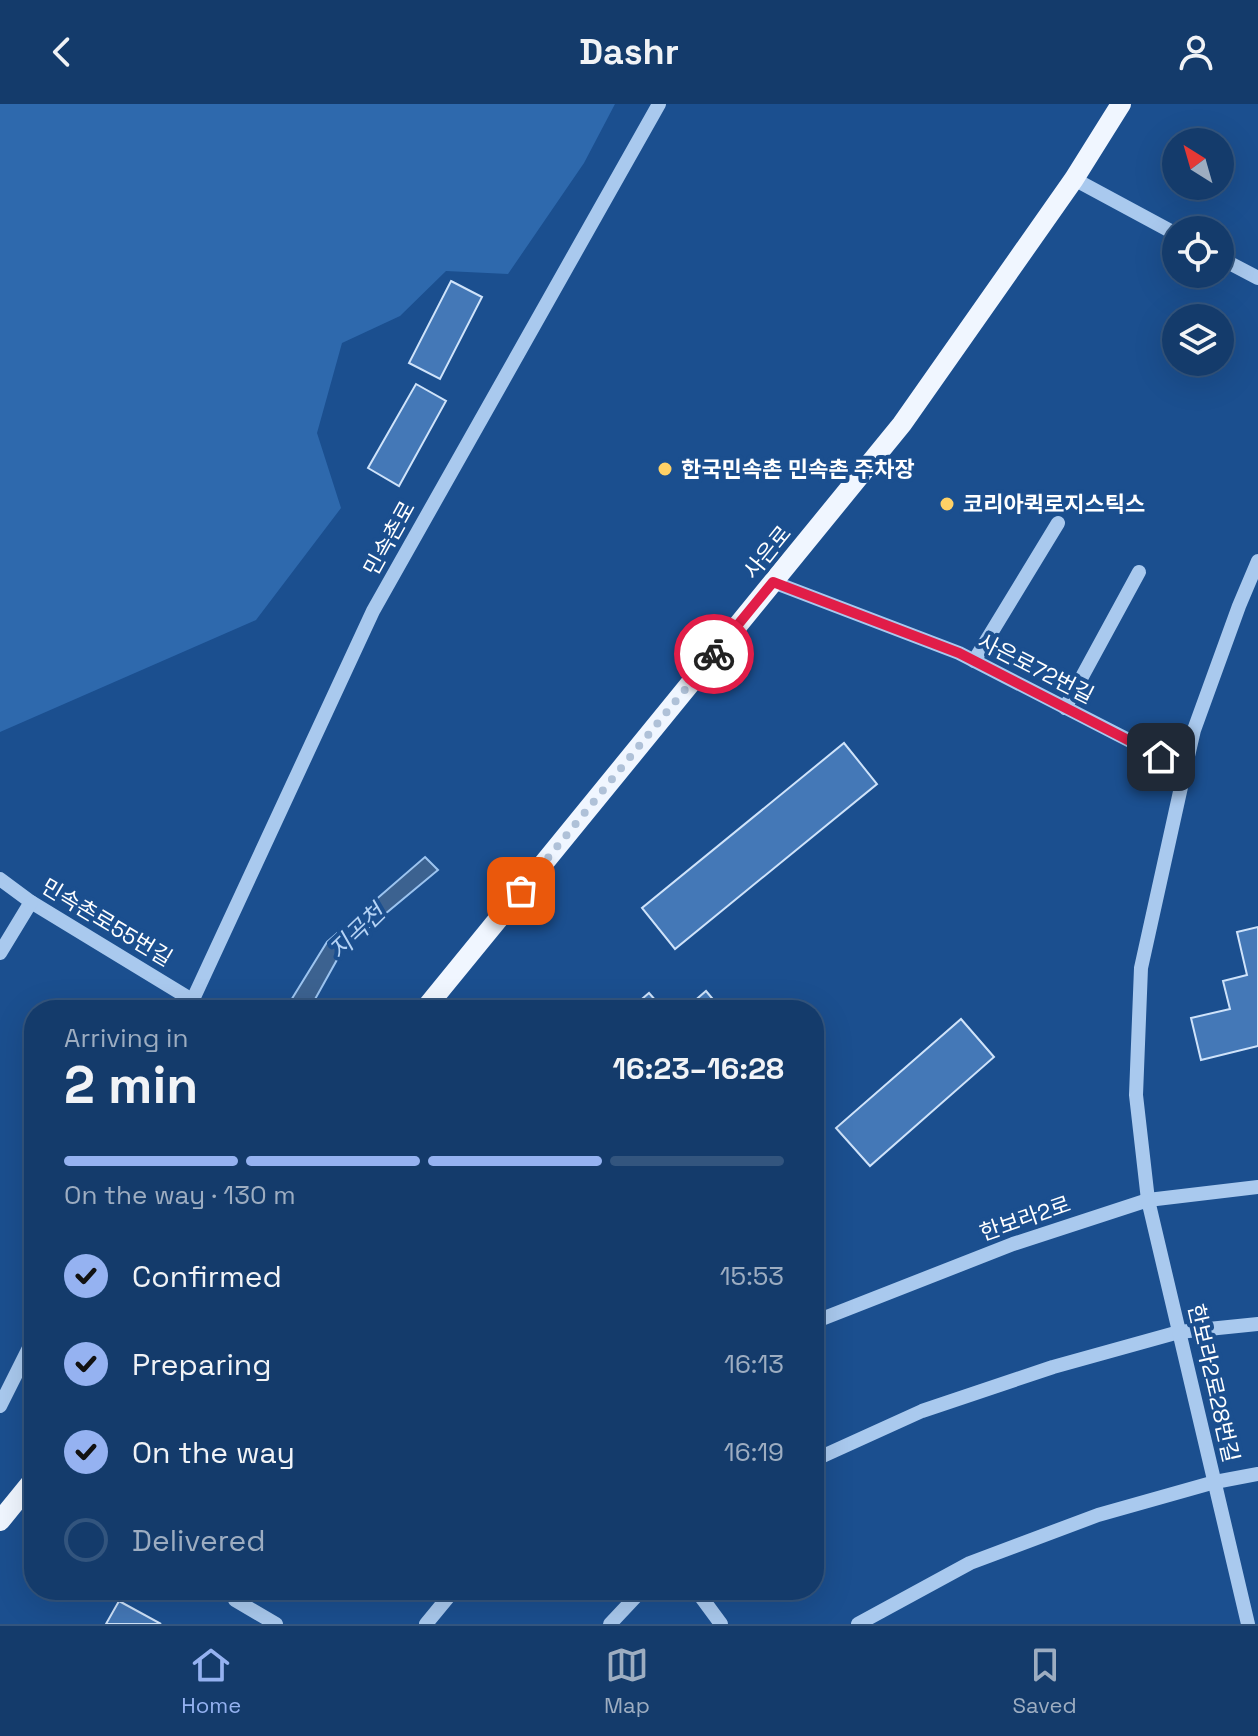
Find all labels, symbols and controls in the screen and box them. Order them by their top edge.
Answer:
text: Dashr [579,29,679,75]
icon: back [40,30,84,74]
icon: person [1174,30,1218,74]
north arrow [1162,128,1234,200]
map controls [1162,128,1234,376]
button: locate [1162,216,1234,288]
button: layers [1162,304,1234,376]
place label: 한국민속촌 민속촌 주차장 [681,455,915,483]
marker: 한국민속촌 민속촌 주차장 [656,460,674,478]
place label: 코리아퀵로지스틱스 [963,490,1145,518]
marker: 코리아퀵로지스틱스 [938,495,956,513]
street label: 민속촌로 [357,496,421,580]
street label: 사은로 [737,520,797,584]
courier [674,614,754,694]
street label: 사은로72번길 [973,627,1099,709]
icon: bike [692,632,736,676]
pin [1127,723,1195,791]
icon: home [1139,735,1183,779]
pin [487,857,555,925]
icon: bag [499,869,543,913]
street label: 민속촌로55번길 [36,872,178,972]
water label: 지곡천 [322,895,393,966]
text: Arriving in [64,1021,188,1055]
text: 16:23–16:28 [613,1049,784,1088]
text: 2 min [64,1052,198,1118]
text: On the way · 130 m [64,1178,296,1212]
street label: 한보라2로 [976,1189,1074,1247]
icon: check [64,1254,108,1298]
text: Confirmed [132,1257,282,1296]
text: 15:53 [720,1259,784,1293]
street label: 한보라2로28번길 [1182,1301,1246,1465]
icon: check [64,1342,108,1386]
text: Preparing [132,1345,271,1384]
text: 16:13 [724,1347,784,1381]
icon: check [64,1430,108,1474]
text: On the way [132,1433,295,1472]
text: 16:19 [724,1435,784,1469]
text: Delivered [132,1521,266,1560]
tab: Home [181,1643,241,1719]
tab: Map [604,1643,650,1719]
tab: Saved [1012,1643,1077,1719]

